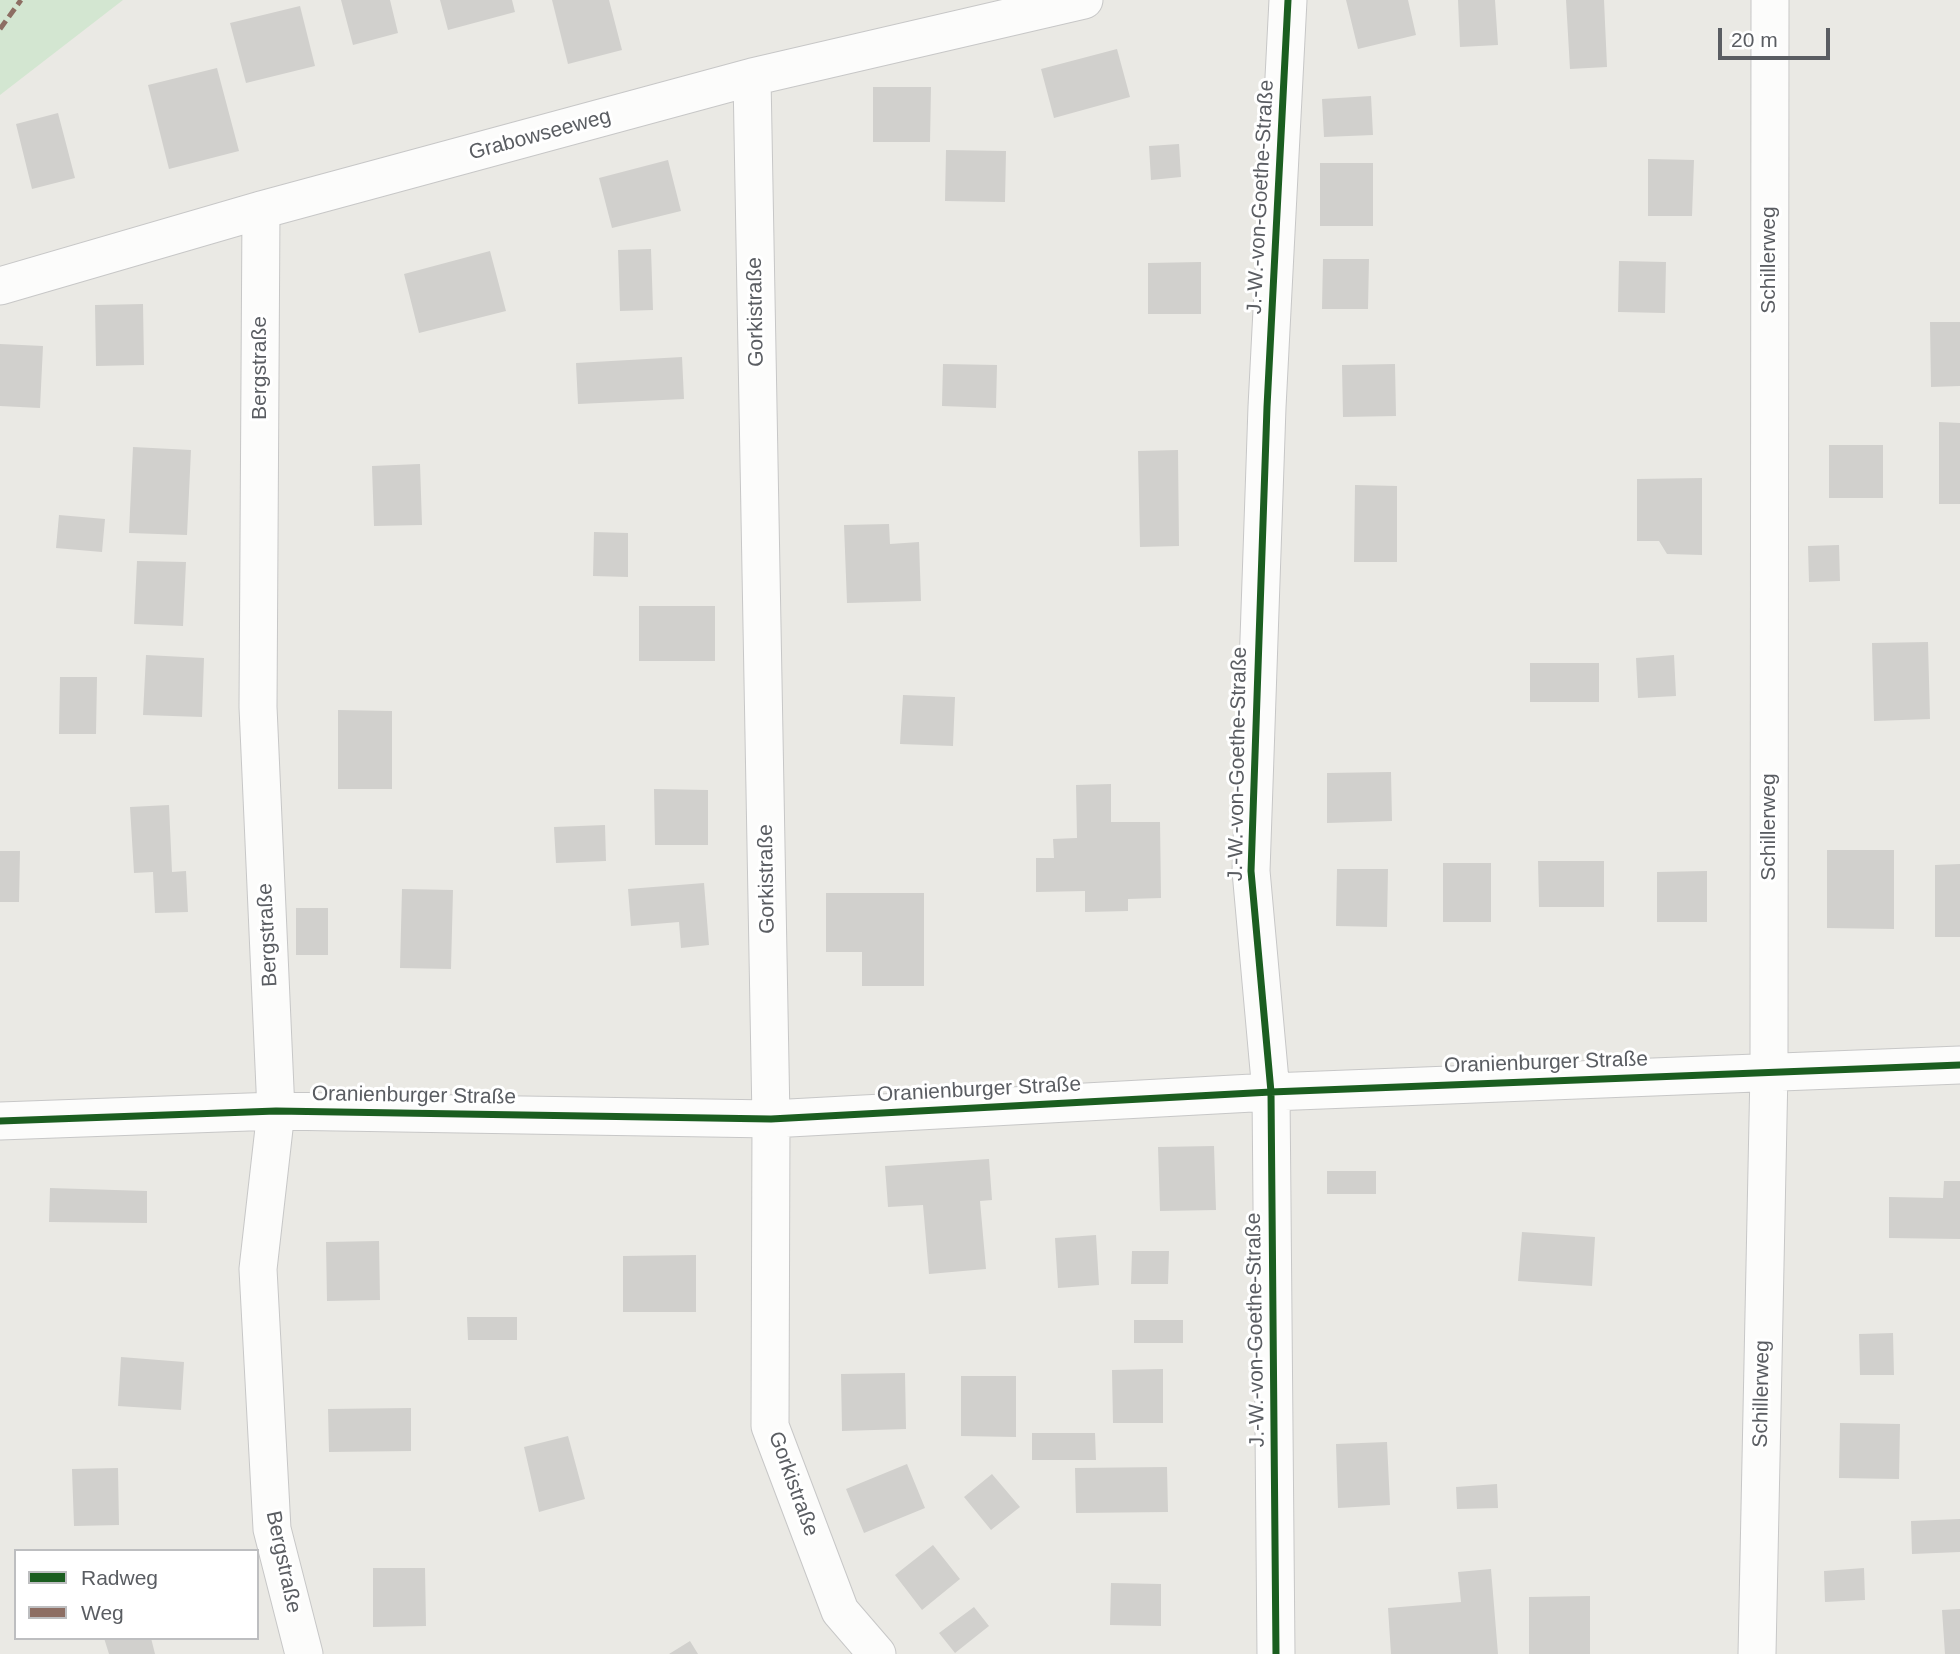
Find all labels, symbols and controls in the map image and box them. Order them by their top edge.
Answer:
scale bar [1722,14,1834,58]
text: 20 m [1731,28,1778,51]
street label: J.-W.-von-Goethe-Straße [1242,79,1280,315]
street label: Grabowseeweg [466,104,614,166]
street label: Schillerweg [1756,206,1782,314]
street label: Gorkistraße [742,257,770,367]
street label: Bergstraße [247,316,273,420]
street label: J.-W.-von-Goethe-Straße [1223,647,1253,881]
street label: Schillerweg [1756,773,1782,881]
street label: Gorkistraße [753,824,781,934]
street label: Bergstraße [253,882,283,988]
street label: Oranienburger Straße [1443,1047,1649,1079]
street label: Oranienburger Straße [876,1072,1082,1108]
street label: Oranienburger Straße [312,1082,516,1110]
street label: J.-W.-von-Goethe-Straße [1241,1213,1271,1447]
street label: Schillerweg [1748,1340,1776,1448]
street label: Gorkistraße [762,1428,824,1540]
street label: Bergstraße [260,1509,306,1615]
legend [14,1549,259,1640]
text: Radweg [81,1566,158,1589]
text: Weg [81,1601,124,1624]

